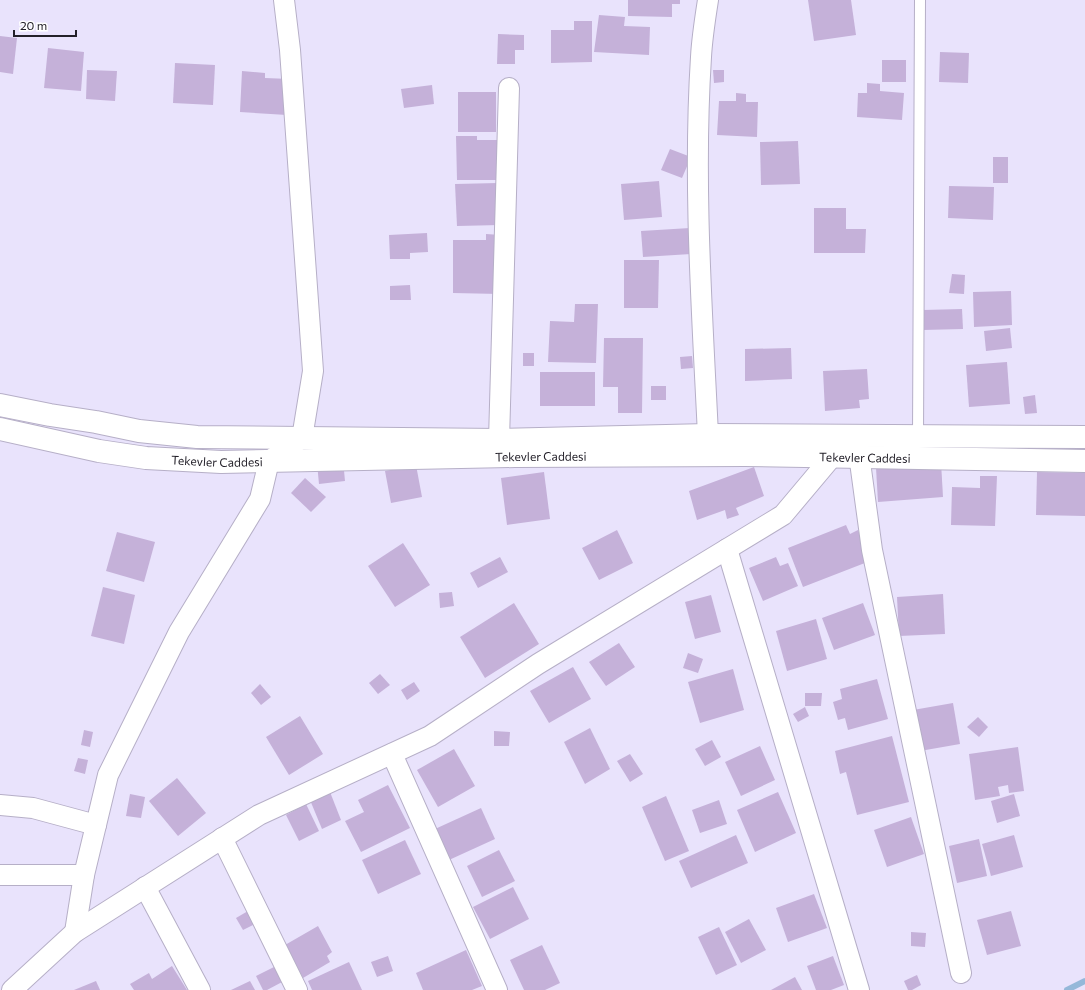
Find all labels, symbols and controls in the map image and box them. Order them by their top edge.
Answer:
scale bar [14,12,76,38]
text: 20 m [20,18,47,32]
street label: Tekevler Caddesi [495,449,587,463]
street label: Tekevler Caddesi [819,449,911,465]
street label: Tekevler Caddesi [171,452,263,469]

